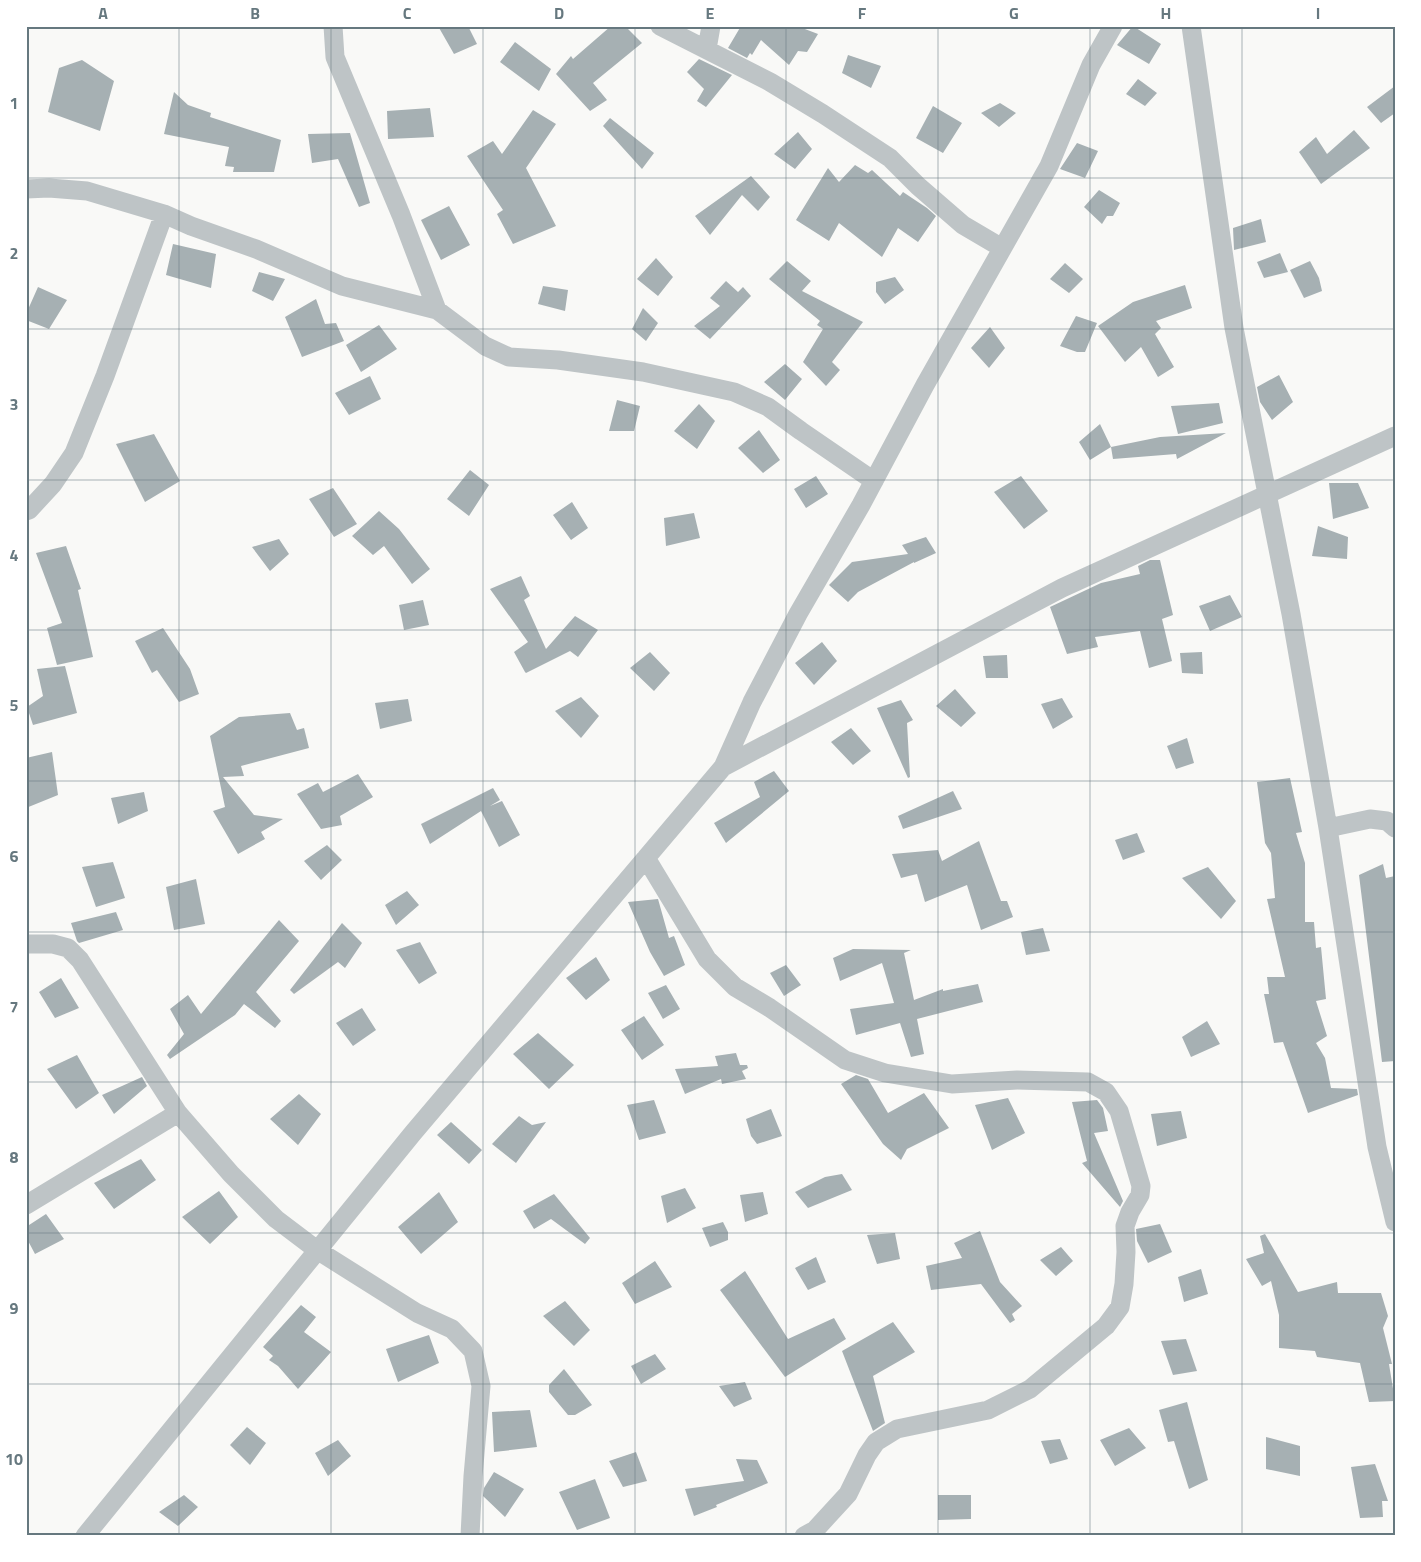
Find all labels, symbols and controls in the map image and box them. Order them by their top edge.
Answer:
text: A [98,1,108,25]
text: B [250,1,260,25]
text: C [403,1,412,25]
text: D [554,1,564,25]
text: E [706,1,715,25]
text: F [858,1,867,25]
text: G [1009,1,1019,25]
text: H [1161,1,1171,25]
text: I [1316,1,1320,25]
text: 1 [10,91,18,115]
text: 2 [10,241,18,265]
text: 3 [10,392,18,416]
text: 4 [10,543,19,567]
text: 5 [10,693,19,717]
text: 6 [10,844,19,868]
text: 7 [10,995,18,1019]
text: 8 [10,1145,19,1169]
text: 9 [10,1296,19,1320]
text: 10 [5,1447,23,1471]

